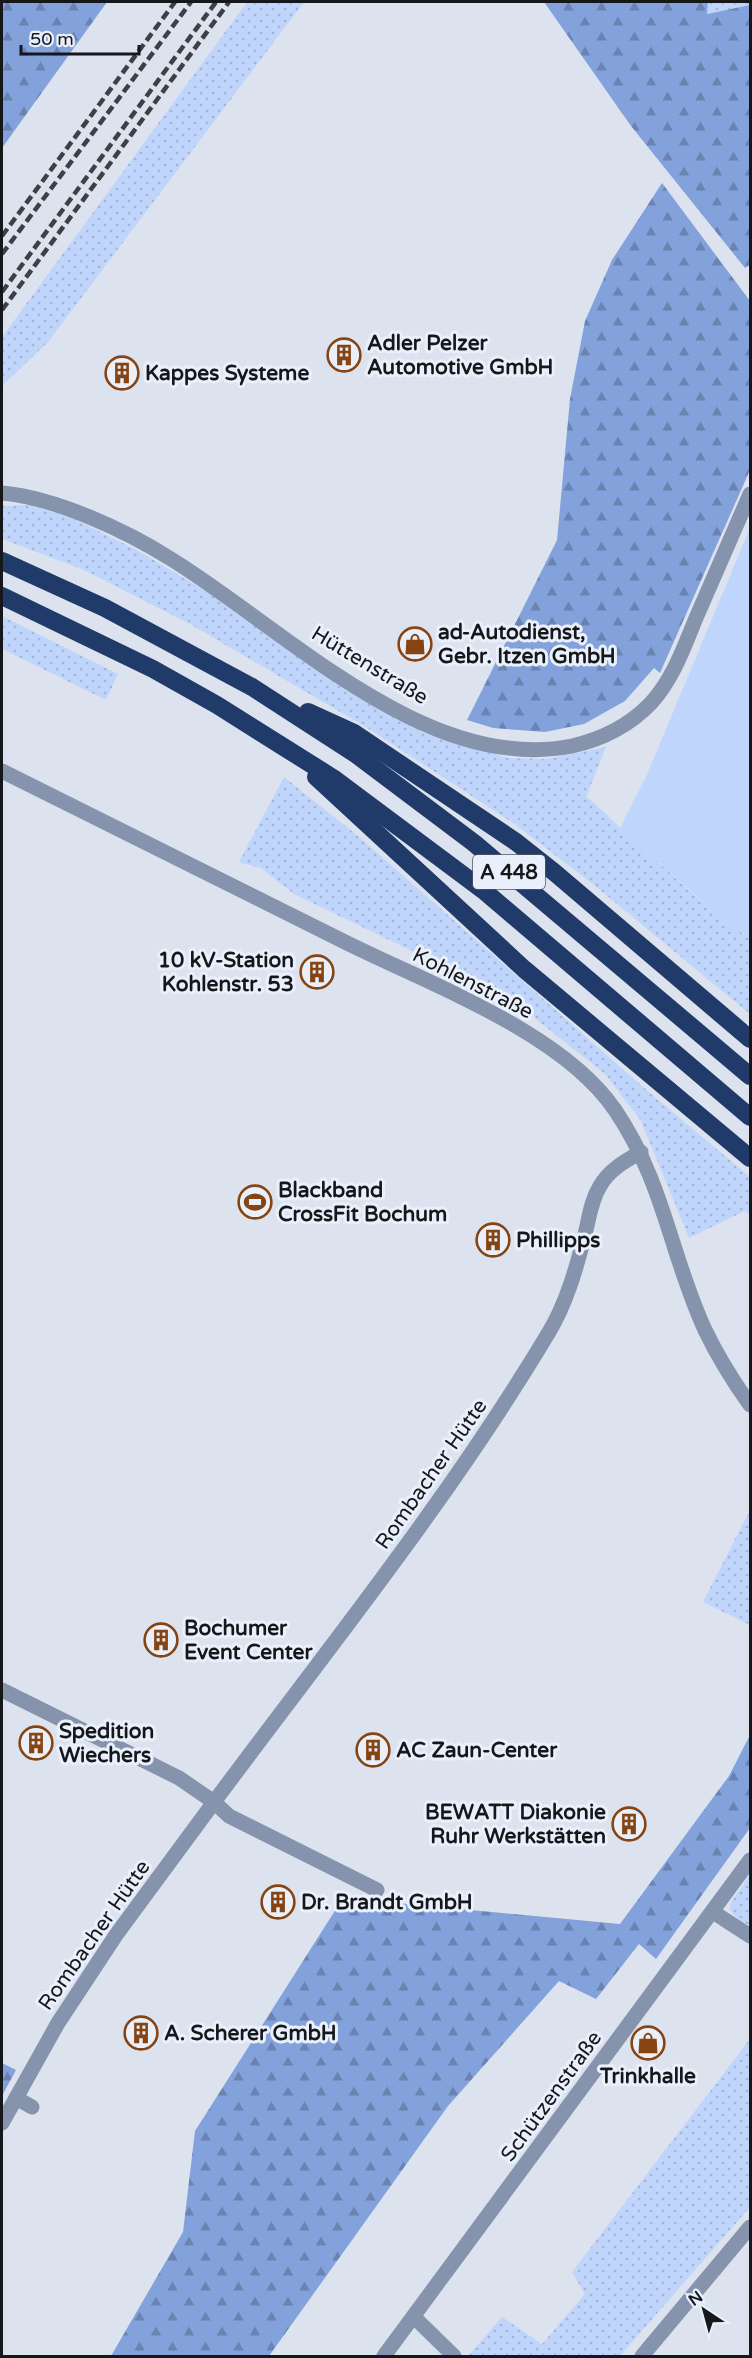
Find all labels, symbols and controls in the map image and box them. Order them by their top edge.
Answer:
scale bar [21,18,140,56]
text: 50 m [30,28,74,50]
place label: Adler Pelzer Automotive GmbH [367,331,553,380]
building icon: Adler Pelzer Automotive GmbH [326,337,362,373]
building icon: Kappes Systeme [104,355,140,391]
place label: Kappes Systeme [145,361,309,386]
place label: ad-Autodienst, Gebr. Itzen GmbH [438,620,616,669]
street label: Hüttenstraße [307,621,433,710]
shop icon: ad-Autodienst, Gebr. Itzen GmbH [397,626,433,662]
road number: A 448 [473,855,545,889]
street label: Kohlenstraße [408,942,537,1025]
place label: 10 kV-Station Kohlenstr. 53 [158,948,294,997]
building icon: 10 kV-Station Kohlenstr. 53 [299,954,335,990]
place label: Blackband CrossFit Bochum [278,1178,447,1227]
sports icon: Blackband CrossFit Bochum [237,1184,273,1220]
building icon: Phillipps [475,1222,511,1258]
place label: Phillipps [516,1228,600,1253]
street label: Rombacher Hütte [370,1394,493,1554]
place label: Bochumer Event Center [184,1616,313,1665]
building icon: Bochumer Event Center [143,1622,179,1658]
place label: Spedition Wiechers [59,1719,154,1768]
building icon: Spedition Wiechers [18,1725,54,1761]
building icon: AC Zaun-Center [355,1732,391,1768]
place label: AC Zaun-Center [396,1738,558,1763]
place label: BEWATT Diakonie Ruhr Werkstätten [425,1800,606,1849]
building icon: BEWATT Diakonie Ruhr Werkstätten [611,1806,647,1842]
street label: Rombacher Hütte [33,1855,156,2015]
building icon: Dr. Brandt GmbH [260,1884,296,1920]
place label: Dr. Brandt GmbH [301,1890,473,1915]
building icon: A. Scherer GmbH [123,2015,159,2051]
place label: A. Scherer GmbH [164,2021,337,2046]
shop icon: Trinkhalle [630,2025,666,2061]
street label: Schützenstraße [496,2026,607,2166]
place label: Trinkhalle [599,2064,696,2089]
north arrow [674,2280,734,2340]
text: N [685,2287,707,2311]

